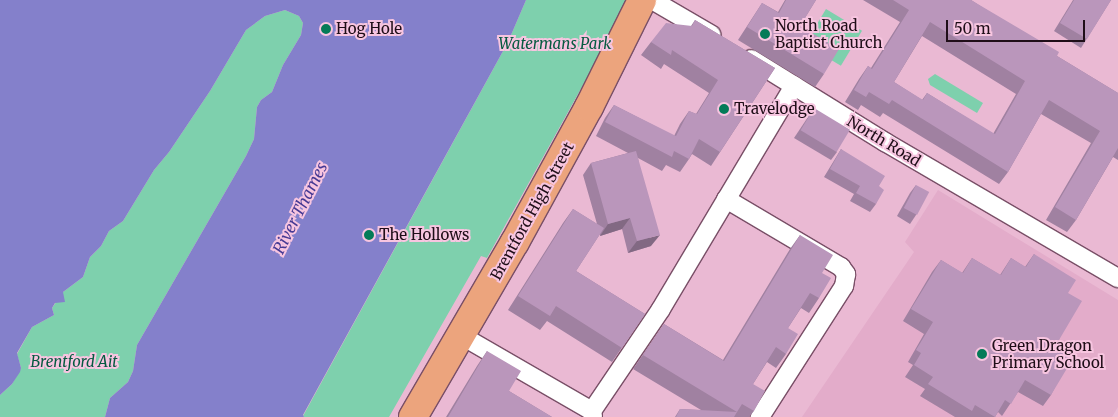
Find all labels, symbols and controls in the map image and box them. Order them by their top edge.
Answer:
scale bar [948,10,1087,42]
place label: North Road Baptist Church [775,16,882,51]
text: 50 m [954,19,991,38]
place label: Hog Hole [336,20,402,38]
marker: Hog Hole [320,23,332,35]
marker: North Road Baptist Church [759,28,771,40]
park label: Watermans Park [499,35,611,53]
place label: Travelodge [734,100,815,118]
marker: Travelodge [718,103,730,115]
street label: North Road [844,112,924,170]
street label: Brentford High Street [487,139,577,283]
water label: River Thames [269,159,331,257]
place label: The Hollows [379,226,469,244]
marker: The Hollows [363,229,375,241]
place label: Green Dragon Primary School [992,336,1104,371]
marker: Green Dragon Primary School [976,348,988,360]
park label: Brentford Ait [30,353,118,371]

